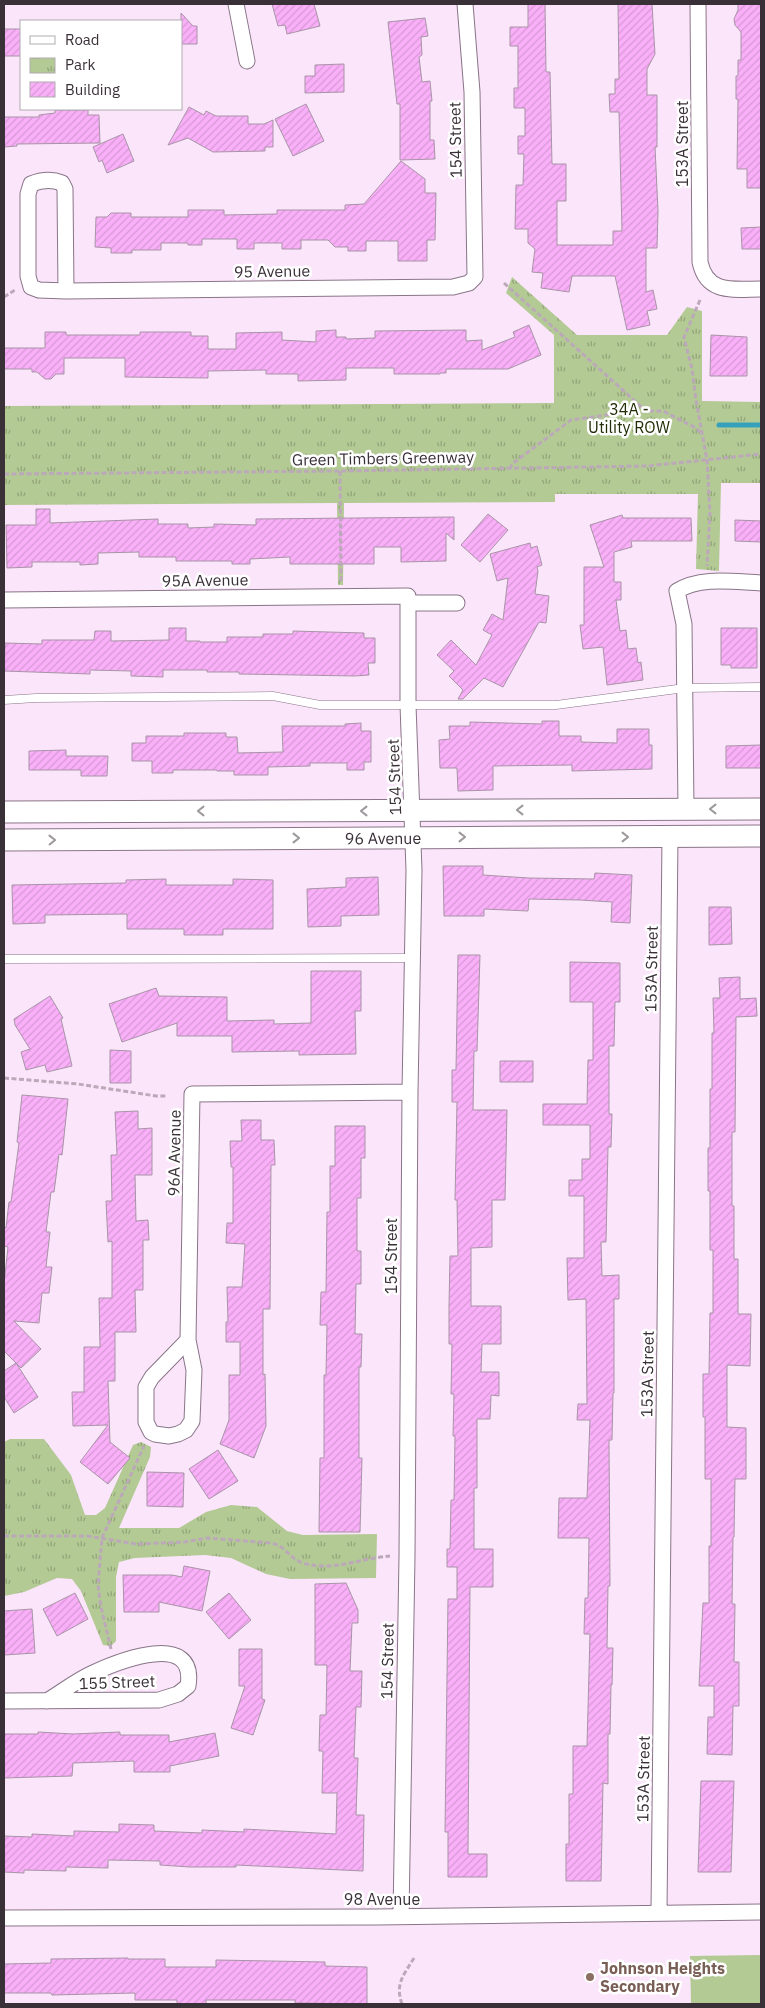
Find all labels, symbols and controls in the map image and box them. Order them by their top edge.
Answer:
legend [20,20,182,110]
text: Road [65,30,100,49]
text: Park [65,55,95,74]
text: Building [65,80,120,99]
street label: 153A Street [672,101,692,187]
street label: 154 Street [444,102,466,178]
street label: 95 Avenue [234,260,311,282]
park label: 34A - Utility ROW [588,399,670,437]
street label: Green Timbers Greenway [292,446,474,470]
street label: 95A Avenue [162,569,249,591]
street label: 154 Street [383,738,405,816]
one-way arrow [708,804,716,814]
one-way arrow [516,805,524,815]
one-way arrow [197,806,205,816]
one-way arrow [360,806,368,816]
street label: 96 Avenue [345,828,421,848]
one-way arrow [458,832,466,842]
one-way arrow [621,832,629,842]
one-way arrow [292,833,300,843]
one-way arrow [49,835,57,845]
street label: 153A Street [640,925,662,1013]
street label: 96A Avenue [163,1109,185,1196]
street label: 154 Street [381,1218,401,1294]
street label: 153A Street [636,1330,658,1418]
street label: 154 Street [376,1623,398,1699]
street label: 155 Street [78,1671,156,1693]
street label: 153A Street [632,1735,654,1823]
street label: 98 Avenue [344,1889,420,1909]
place label: Johnson Heights Secondary [600,1958,725,1996]
marker: Johnson Heights Secondary [584,1971,596,1983]

